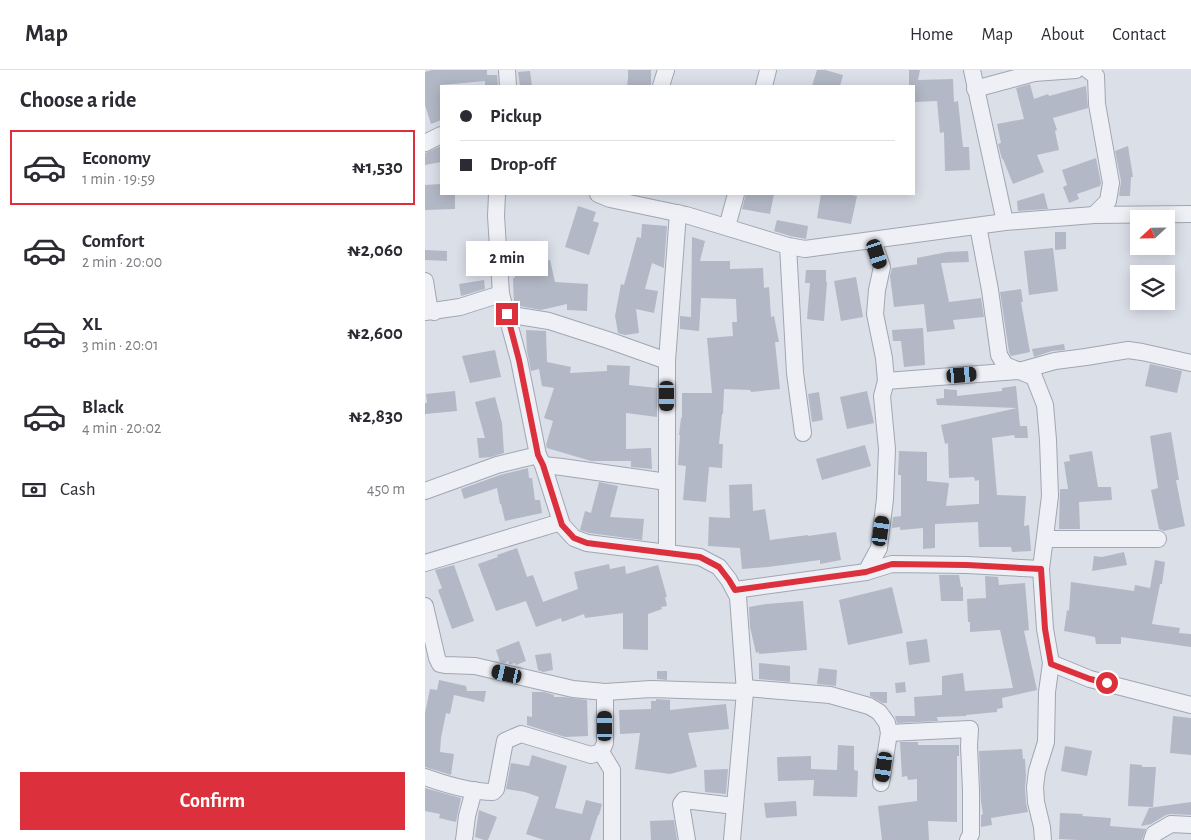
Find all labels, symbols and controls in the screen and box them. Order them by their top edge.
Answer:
text: Map [25,22,68,46]
text: Home [910,26,953,44]
text: Map [981,26,1013,44]
text: About [1041,26,1084,44]
text: Contact [1112,26,1166,44]
text: Choose a ride [20,89,136,111]
text: Pickup [490,107,542,126]
icon: car [22,145,67,190]
text: Economy [82,149,151,168]
text: Drop-off [490,155,555,174]
text: ₦1,530 [352,158,403,177]
text: 1 min · 19:59 [82,171,155,187]
north arrow [1130,210,1175,255]
map controls [1130,210,1175,310]
icon: car [22,228,67,273]
text: Comfort [82,232,144,251]
car [865,237,888,271]
text: ₦2,060 [347,241,403,260]
callout: 2 min [466,242,548,276]
text: 2 min [489,250,525,266]
text: 2 min · 20:00 [82,254,162,270]
button: layers [1130,265,1175,310]
route end [496,303,518,325]
icon: car [22,311,67,356]
text: XL [82,315,102,334]
text: ₦2,600 [347,324,403,343]
text: 3 min · 20:01 [82,337,158,353]
car [946,366,977,384]
car [659,381,674,411]
icon: car [22,394,67,439]
text: Black [82,398,124,417]
text: ₦2,830 [349,407,403,426]
text: 4 min · 20:02 [82,420,161,436]
icon: cash [20,476,48,504]
text: Cash [60,480,96,499]
text: 450 m [367,481,405,497]
car [871,515,890,547]
car [490,663,523,685]
route start [1096,672,1118,694]
car [597,711,612,741]
car [874,751,893,783]
button: Confirm [20,772,405,830]

